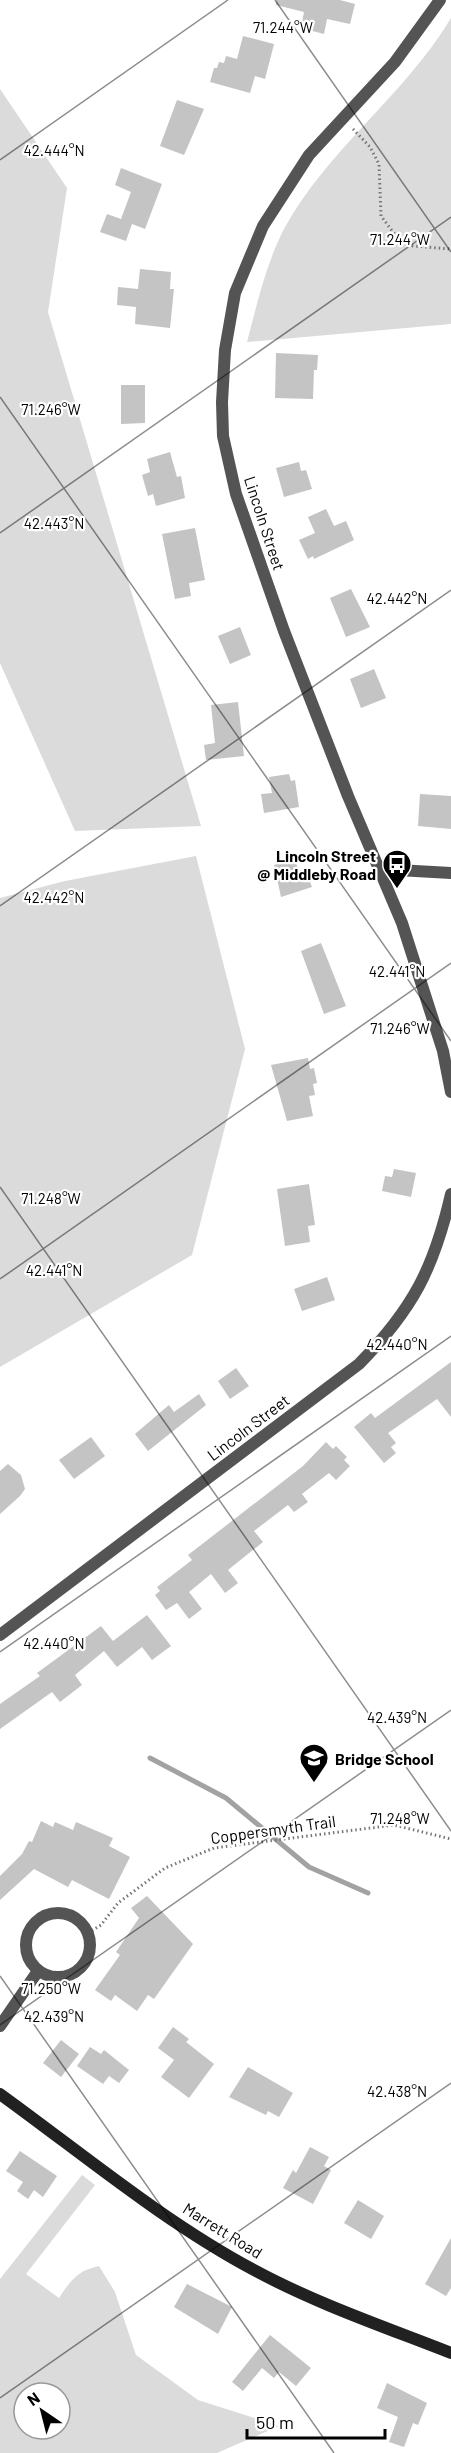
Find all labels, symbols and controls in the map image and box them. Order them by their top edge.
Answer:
text: 71.244°W [253,18,313,36]
text: 42.444°N [23,141,85,159]
text: 71.244°W [370,230,430,248]
text: 71.246°W [21,400,81,418]
street label: Lincoln Street [241,474,289,572]
text: 42.443°N [24,514,84,532]
text: 42.442°N [367,589,427,607]
place label: Lincoln Street @ Middleby Road [257,846,376,883]
bus stop icon: Lincoln Street @ Middleby Road [381,848,413,890]
text: 42.442°N [24,888,84,906]
text: 42.441°N [369,962,425,980]
text: 71.246°W [370,1019,430,1037]
text: 71.248°W [21,1189,81,1207]
text: 42.441°N [26,1261,82,1279]
text: 42.440°N [366,1335,428,1353]
street label: Lincoln Street [203,1390,293,1464]
text: 42.440°N [23,1634,85,1652]
text: 42.439°N [367,1708,427,1726]
school or university icon: Bridge School [298,1742,330,1784]
place label: Bridge School [335,1749,434,1768]
text: 71.248°W [370,1809,430,1827]
street label: Coppersmyth Trail [209,1811,337,1847]
text: 71.250°W [21,1979,81,1997]
text: 42.439°N [24,2007,84,2025]
text: 42.438°N [367,2082,427,2100]
street label: Marrett Road [180,2198,266,2262]
north arrow [12,2381,72,2441]
text: N [23,2387,43,2409]
scale bar [247,2402,385,2440]
text: 50 m [256,2411,294,2433]

